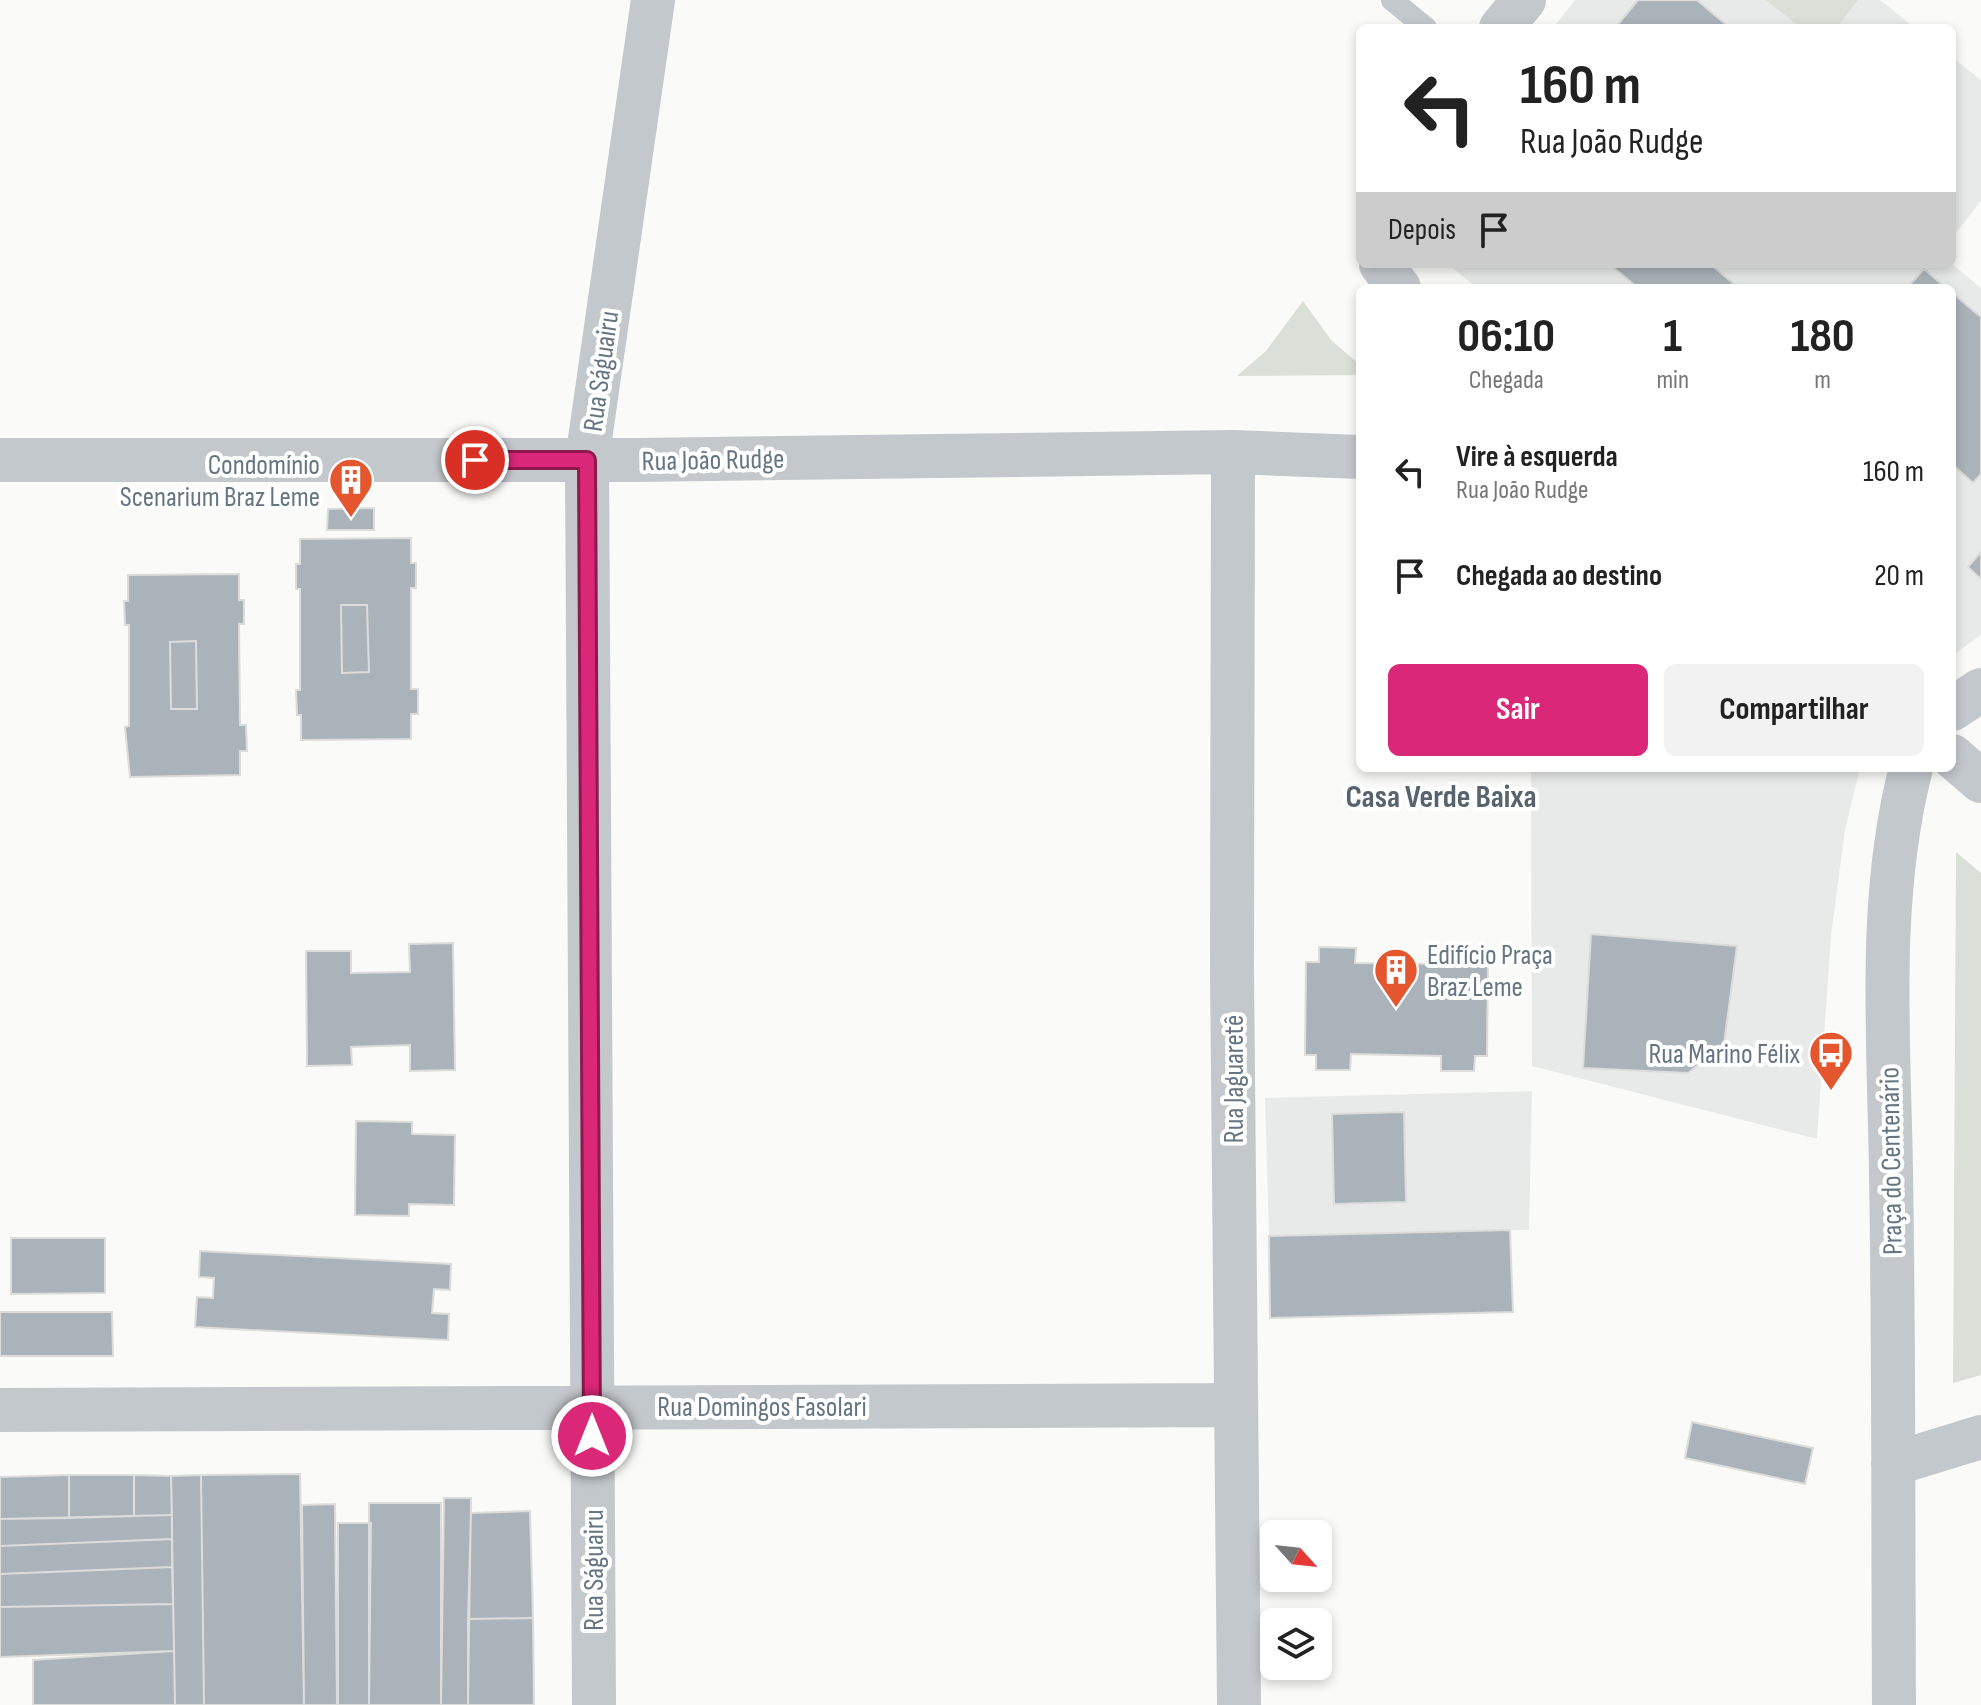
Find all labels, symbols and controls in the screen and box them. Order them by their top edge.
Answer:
text: 160 m [1520,53,1641,120]
icon: left [1388,56,1492,160]
text: Rua João Rudge [1520,121,1703,164]
icon: arrive [1472,208,1516,252]
text: Depois [1388,212,1456,248]
text: 06:10 [1457,308,1555,365]
text: 1 [1663,308,1682,365]
text: 180 [1790,308,1855,365]
street label: Rua Ságuairu [577,309,626,434]
text: Chegada [1469,365,1544,396]
text: min [1656,365,1689,396]
text: m [1814,365,1831,396]
pin [441,426,509,494]
icon: arrive [453,438,497,482]
text: Vire à esquerda [1456,439,1618,475]
street label: Rua João Rudge [641,443,785,478]
place label: Condomínio Scenarium Braz Leme [120,449,320,514]
icon: left [1388,450,1432,494]
text: 160 m [1863,454,1924,490]
building icon: Condomínio Scenarium Braz Leme [327,456,375,519]
text: Rua João Rudge [1456,475,1589,506]
icon: arrive [1388,554,1432,598]
text: Chegada ao destino [1456,558,1662,594]
text: 20 m [1874,558,1924,594]
button: Sair [1388,664,1648,756]
button: Compartilhar [1664,664,1924,756]
district label: Casa Verde Baixa [1346,778,1536,817]
place label: Edifício Praça Braz Leme [1427,939,1553,1004]
building icon: Edifício Praça Braz Leme [1372,946,1420,1009]
street label: Rua Jaguaretê [1218,1015,1251,1143]
bus stop icon: Rua Marino Félix [1807,1029,1855,1092]
place label: Rua Marino Félix [1648,1038,1800,1071]
street label: Praça do Centenário [1873,1067,1910,1255]
street label: Rua Domingos Fasolari [657,1391,867,1424]
position arrow [550,1394,634,1478]
street label: Rua Ságuairu [578,1509,611,1631]
north arrow [1260,1520,1332,1592]
map controls [1260,1520,1332,1680]
button: layers [1260,1608,1332,1680]

